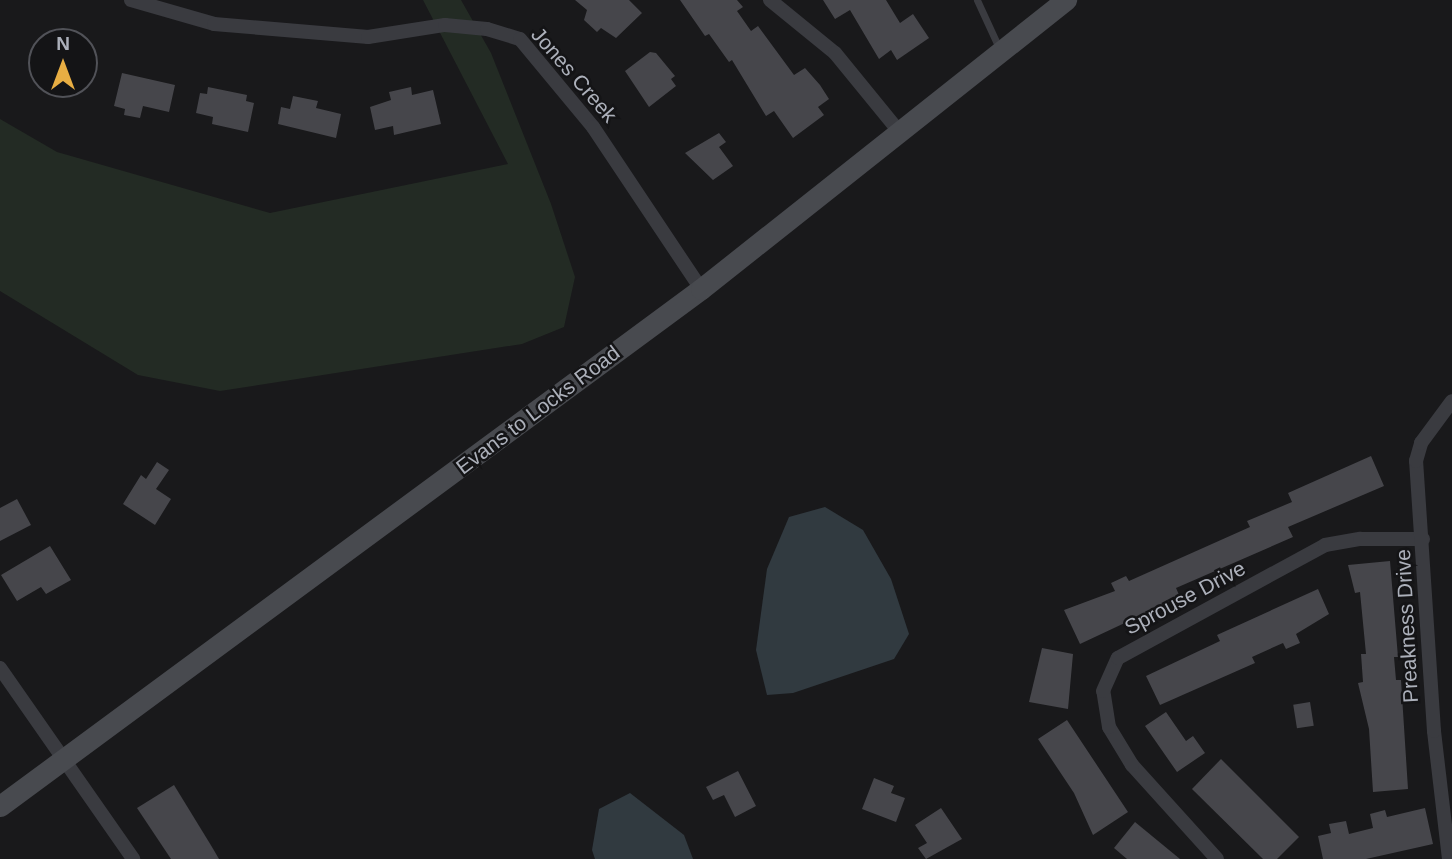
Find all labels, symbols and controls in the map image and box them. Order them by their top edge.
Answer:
street label: Jones Creek [526,22,622,128]
north arrow [28,28,98,98]
text: N [56,33,70,54]
street label: Evans to Locks Road [451,340,625,480]
street label: Preakness Drive [1390,548,1424,704]
street label: Sprouse Drive [1120,556,1250,640]

